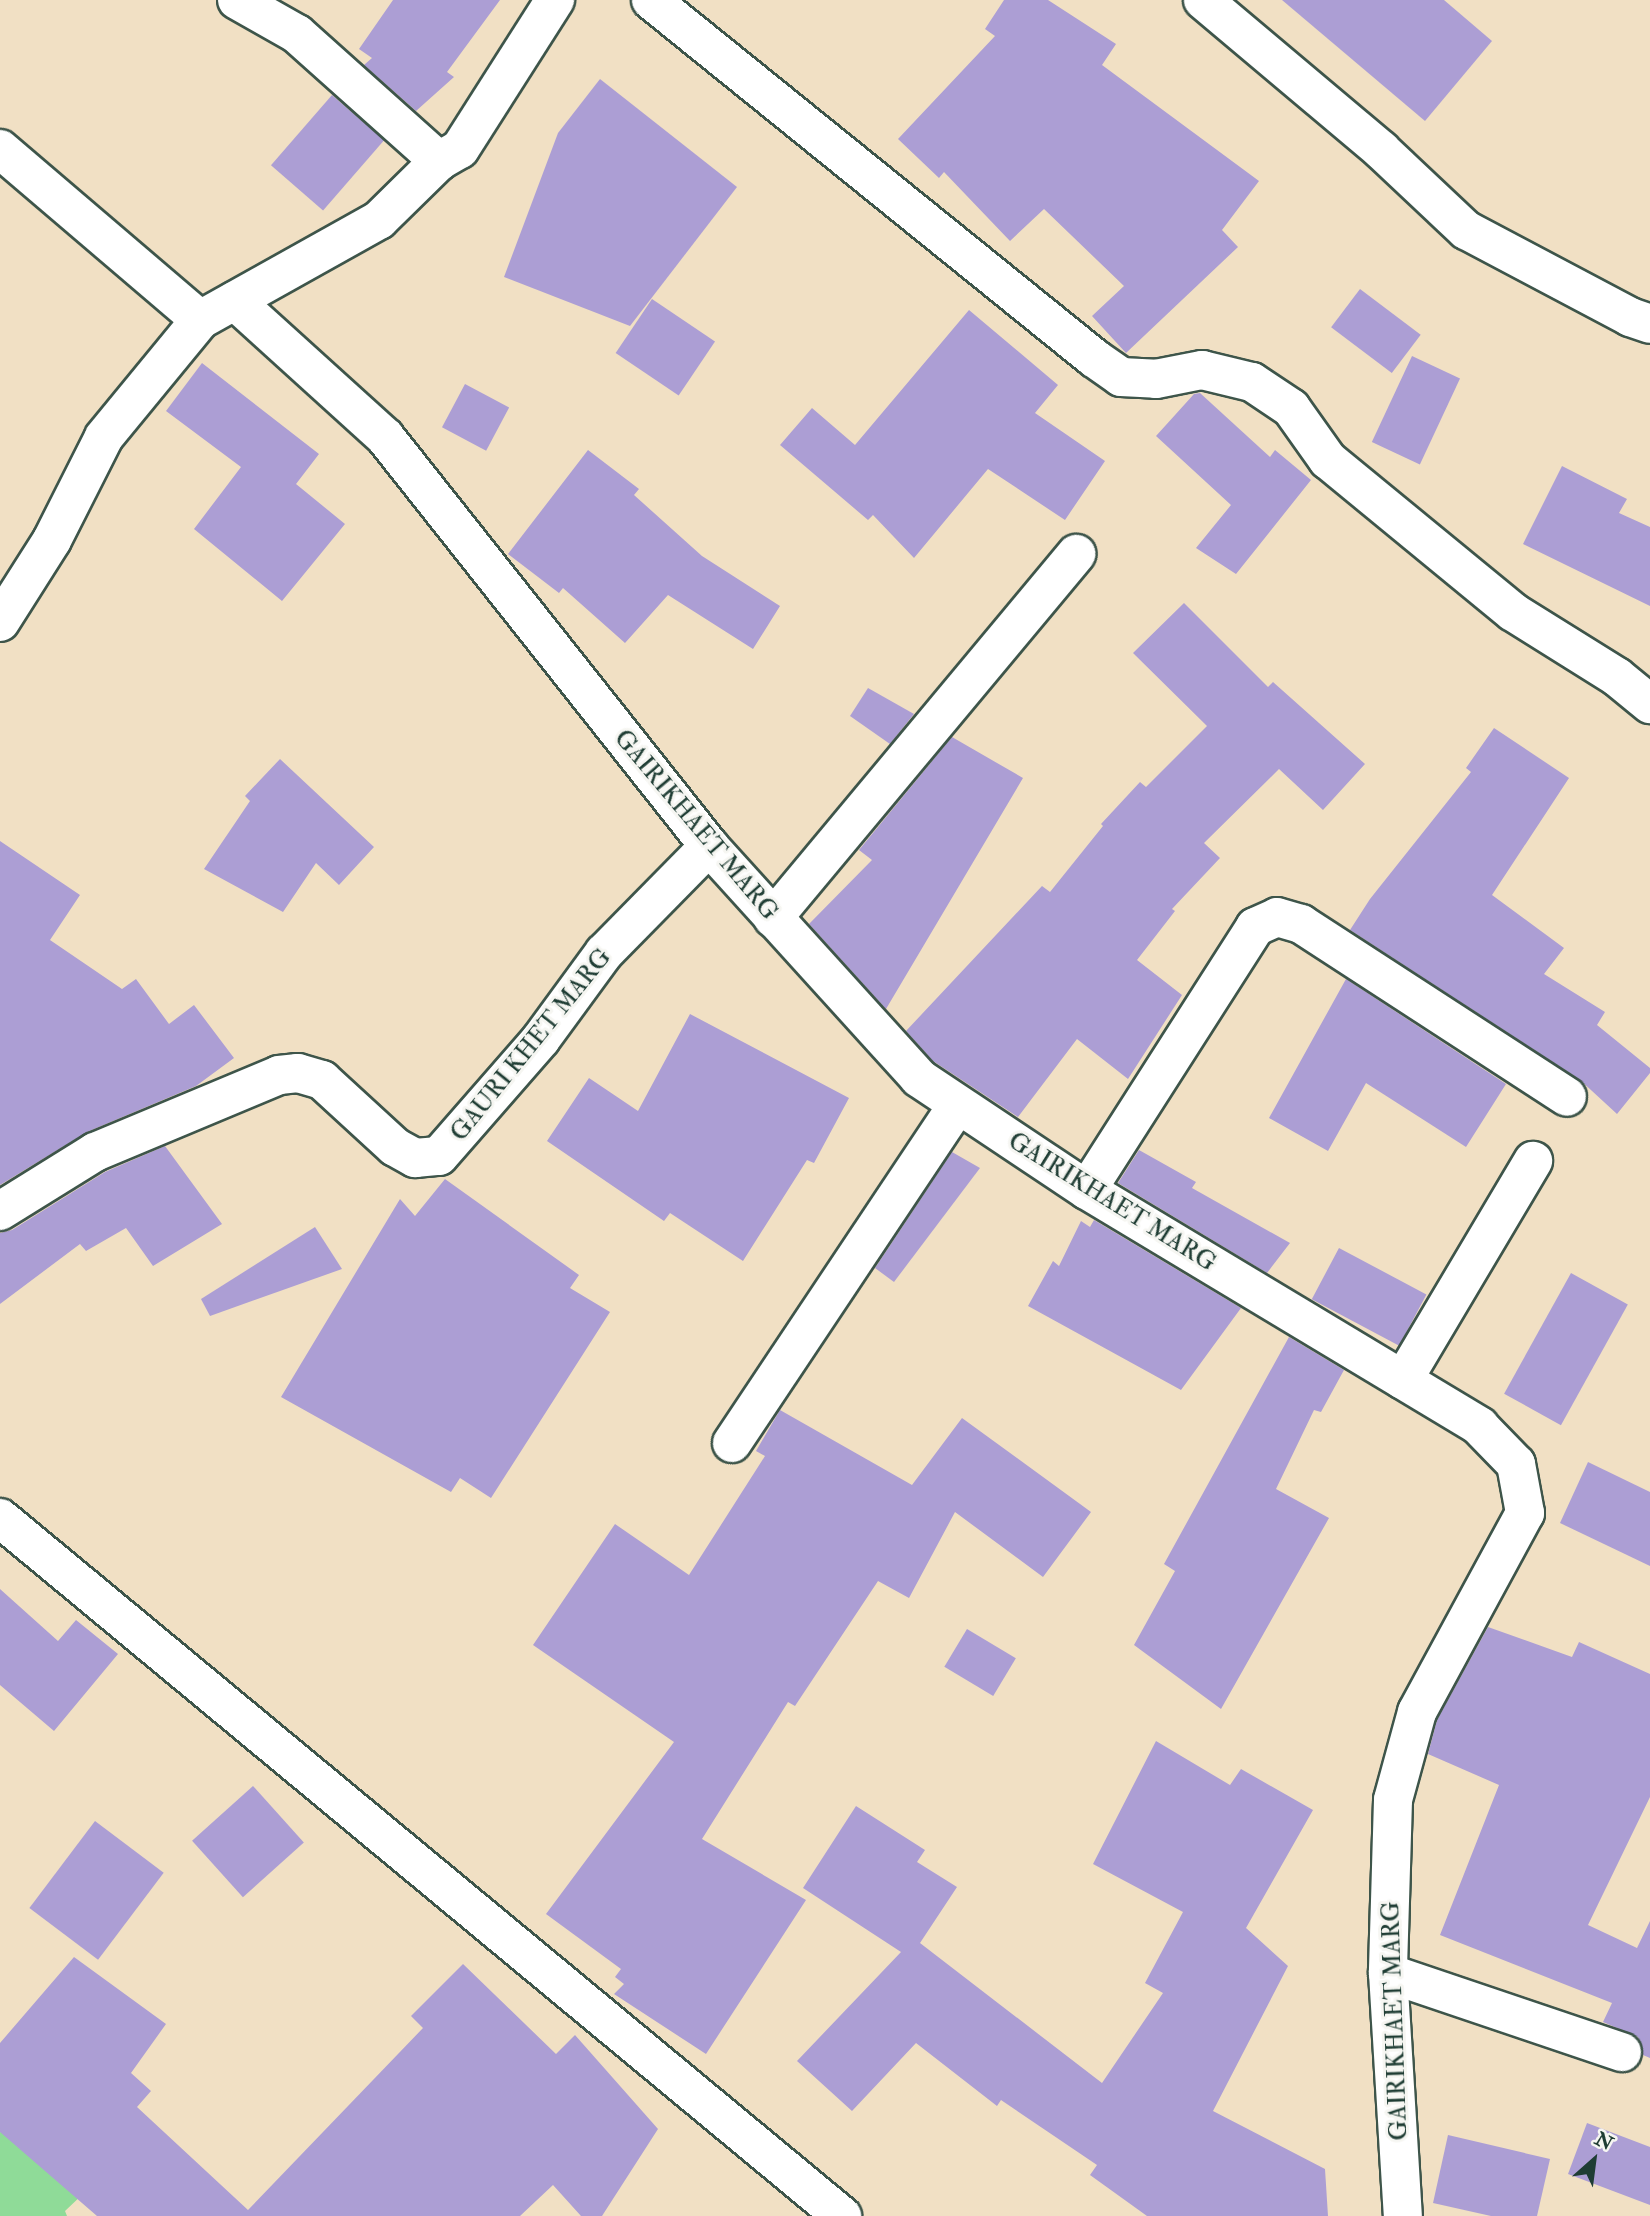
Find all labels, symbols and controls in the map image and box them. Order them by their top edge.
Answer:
street label: GAIRIKHAET MARG [608,724,784,926]
street label: GAURI KHET MARG [445,943,617,1147]
street label: GAIRIKHAET MARG [1003,1126,1221,1278]
street label: GAIRIKHAET MARG [1376,1901,1414,2141]
north arrow [1559,2125,1629,2195]
text: N [1591,2127,1617,2156]

